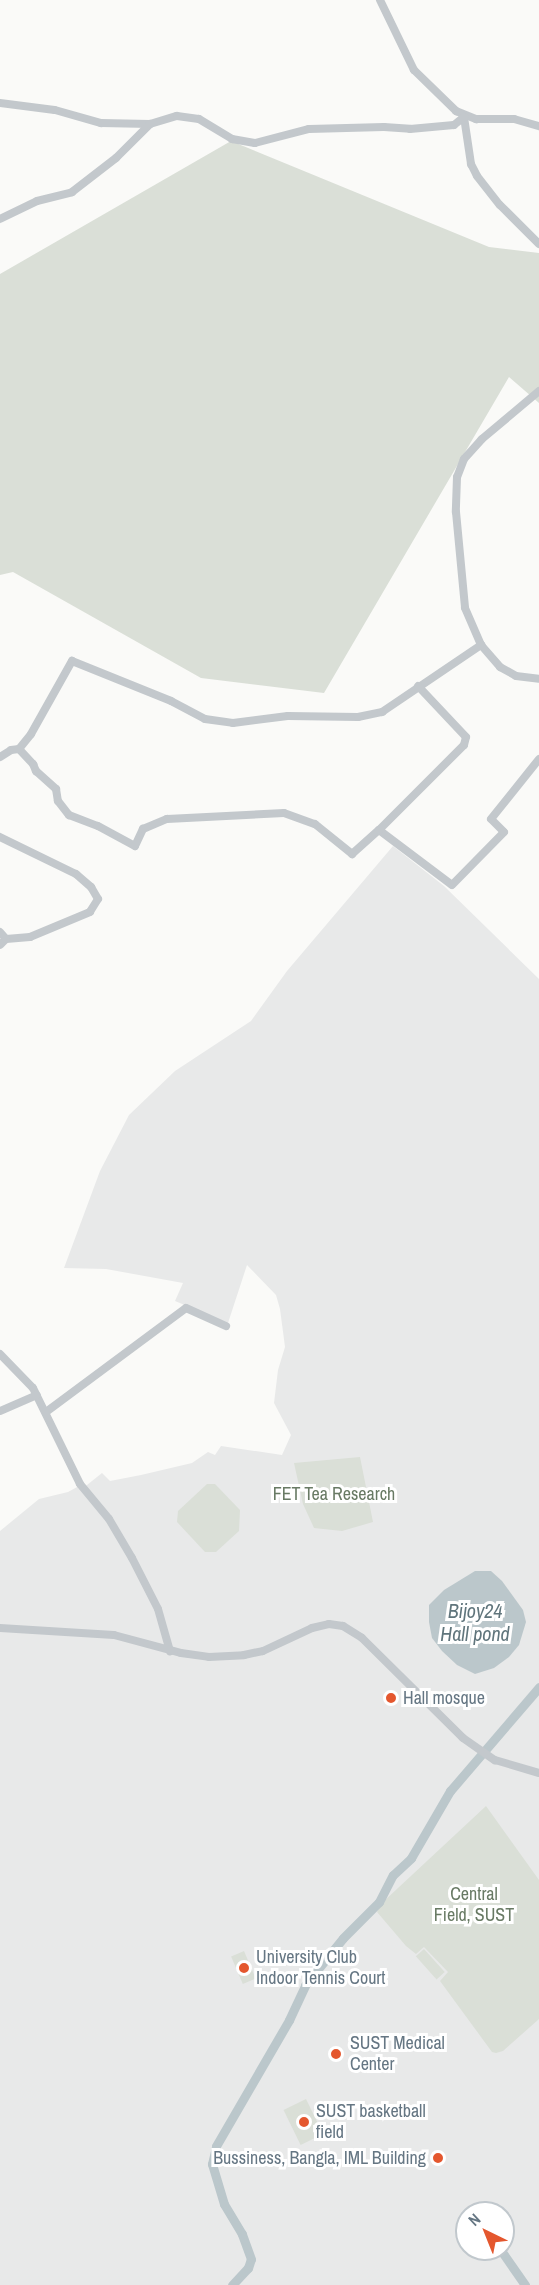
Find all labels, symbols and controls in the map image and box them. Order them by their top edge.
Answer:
park label: FET Tea Research [272,1483,396,1505]
water label: Bijoy24 Hall pond [440,1598,510,1645]
place label: Hall mosque [403,1687,485,1709]
marker: Hall mosque [384,1691,398,1705]
park label: Central Field, SUST [434,1884,514,1926]
place label: University Club Indoor Tennis Court [256,1947,386,1990]
marker: University Club Indoor Tennis Court [237,1961,251,1975]
place label: SUST Medical Center [350,2033,445,2076]
marker: SUST Medical Center [327,2045,345,2063]
place label: SUST basketball field [316,2101,426,2144]
marker: SUST basketball field [297,2115,311,2129]
place label: Bussiness, Bangla, IML Building [213,2147,426,2169]
marker: Bussiness, Bangla, IML Building [431,2151,445,2165]
north arrow [455,2201,515,2261]
text: N [463,2208,485,2231]

